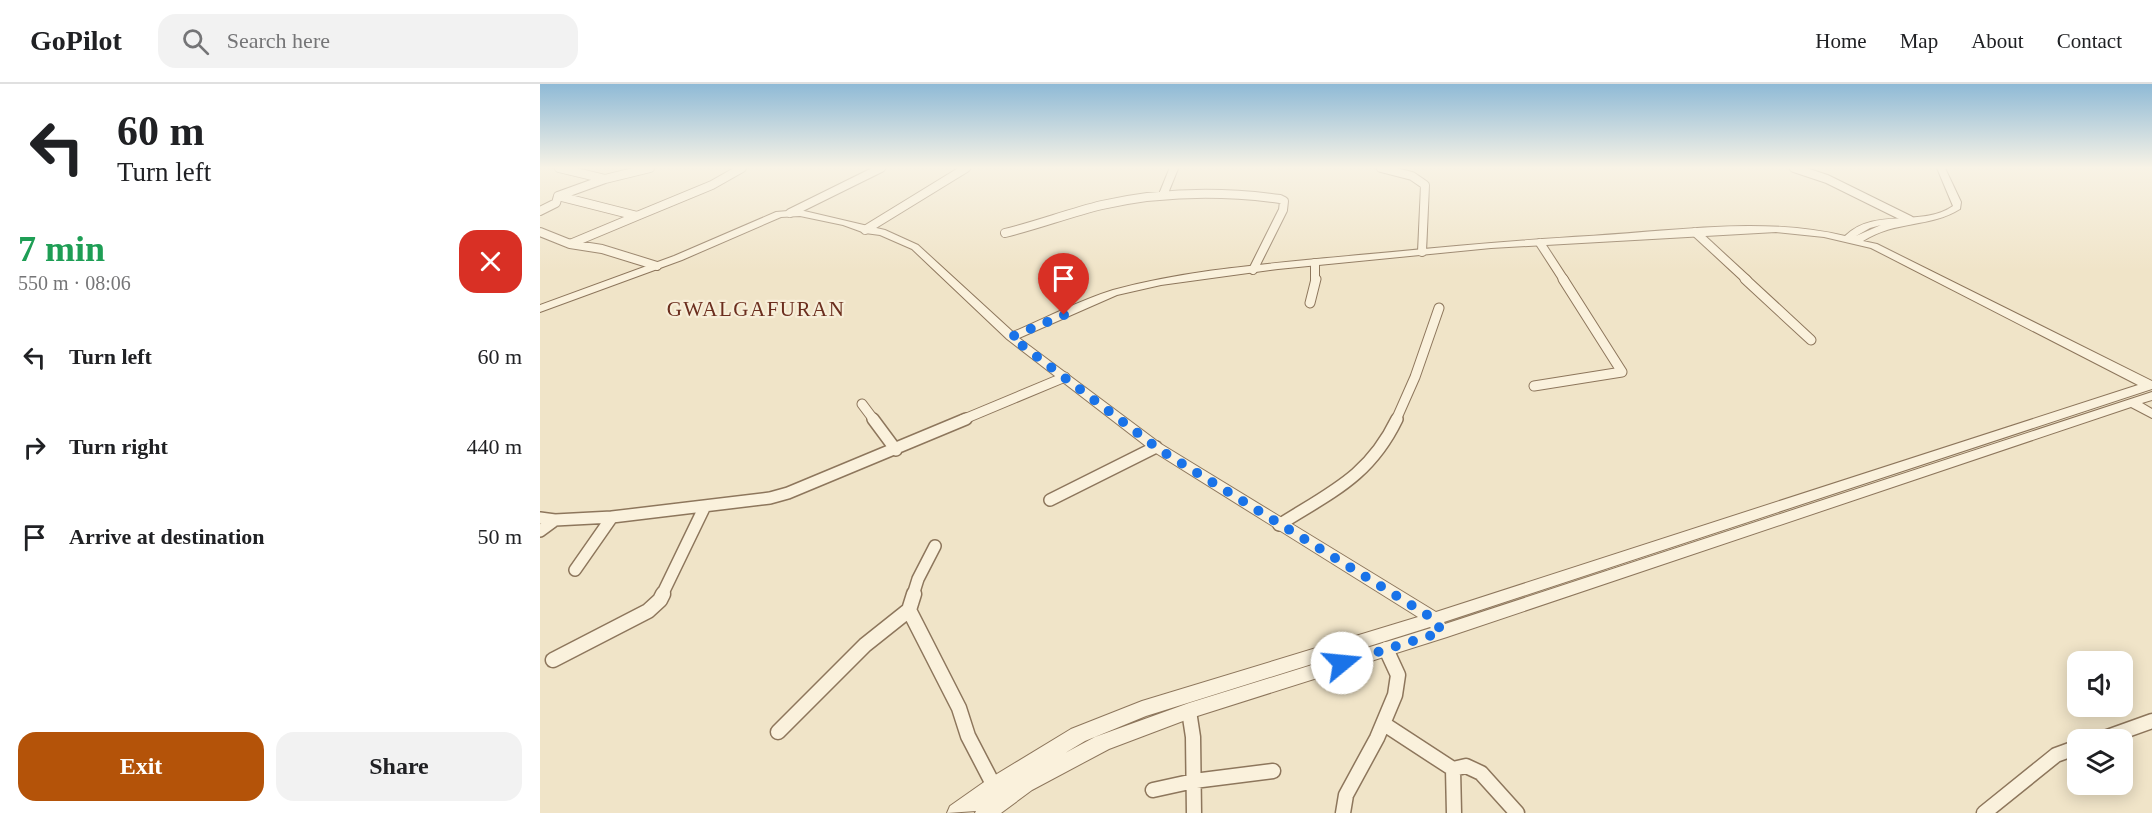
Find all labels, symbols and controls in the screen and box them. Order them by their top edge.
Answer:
search box [158,14,578,68]
text: GoPilot [30,25,122,56]
icon: search [179,25,212,58]
text: Search here [227,28,330,53]
text: Home [1815,29,1867,53]
text: Map [1900,29,1938,53]
text: About [1971,29,2024,53]
text: Contact [2057,29,2122,53]
icon: left [18,108,96,186]
text: 60 m [117,108,205,154]
text: Turn left [117,157,211,187]
text: 7 min [18,229,105,269]
button: close [459,230,522,293]
pin [1038,253,1089,315]
icon: arrive [1047,262,1080,295]
text: 550 m · 08:06 [18,272,131,294]
district label: GWALGAFURAN [667,297,845,321]
icon: left [18,341,51,374]
text: Turn left [69,344,152,369]
text: 60 m [477,344,522,369]
icon: right [18,431,51,464]
text: Turn right [69,434,168,459]
text: 440 m [466,434,522,459]
icon: arrive [18,521,51,554]
text: Arrive at destination [69,524,265,549]
text: 50 m [477,524,522,549]
position arrow [1310,631,1374,695]
map controls [2067,651,2133,795]
button: sound [2067,651,2133,717]
button: layers [2067,729,2133,795]
button: Exit [18,732,264,801]
button: Share [276,732,522,801]

